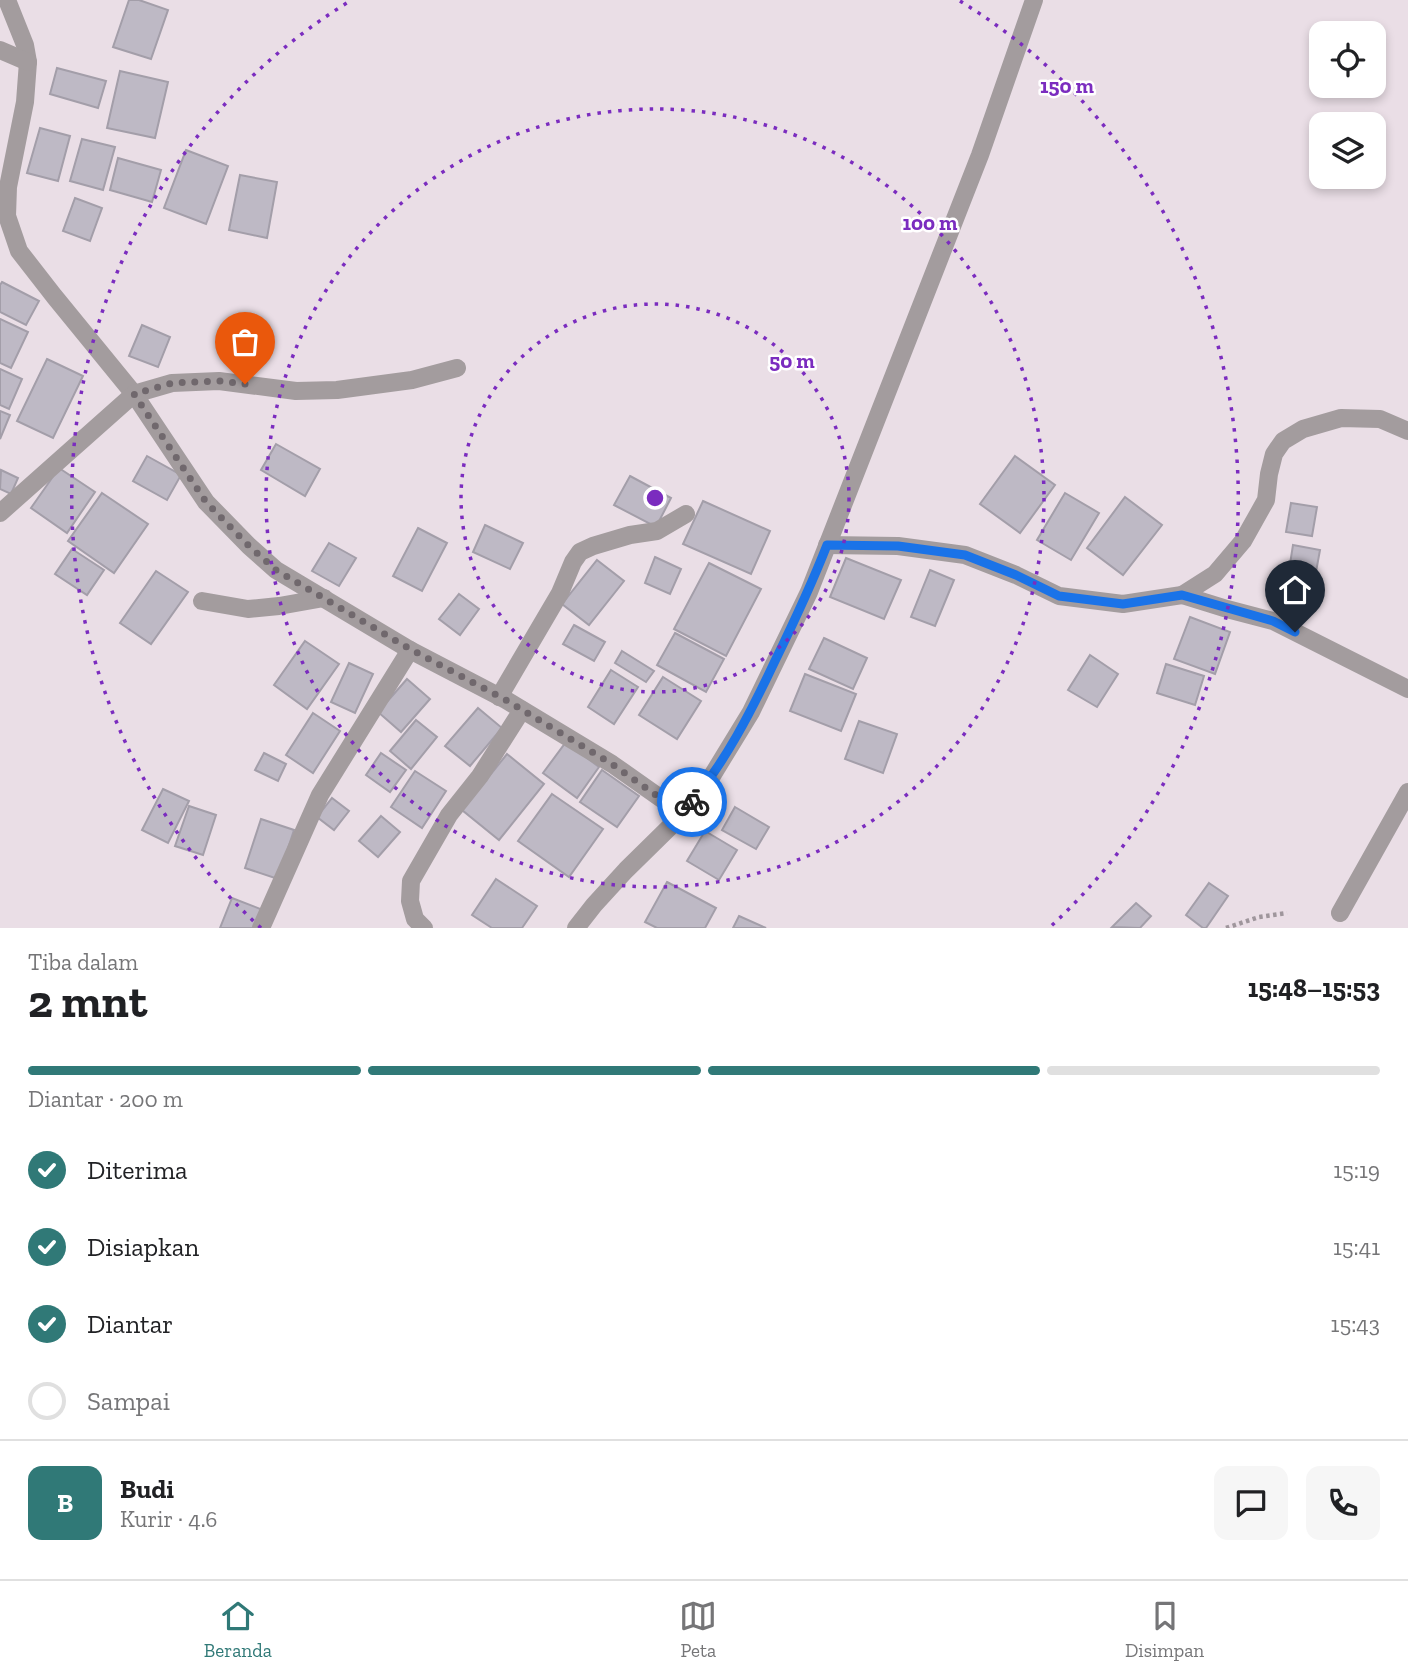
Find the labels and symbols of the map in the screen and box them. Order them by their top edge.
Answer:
text: 150 m [1040,73,1095,98]
text: 100 m [903,210,958,235]
pin [215,312,275,384]
text: 50 m [769,348,815,373]
centre of rings [643,486,667,510]
pin [1265,560,1325,632]
courier [657,767,727,837]

